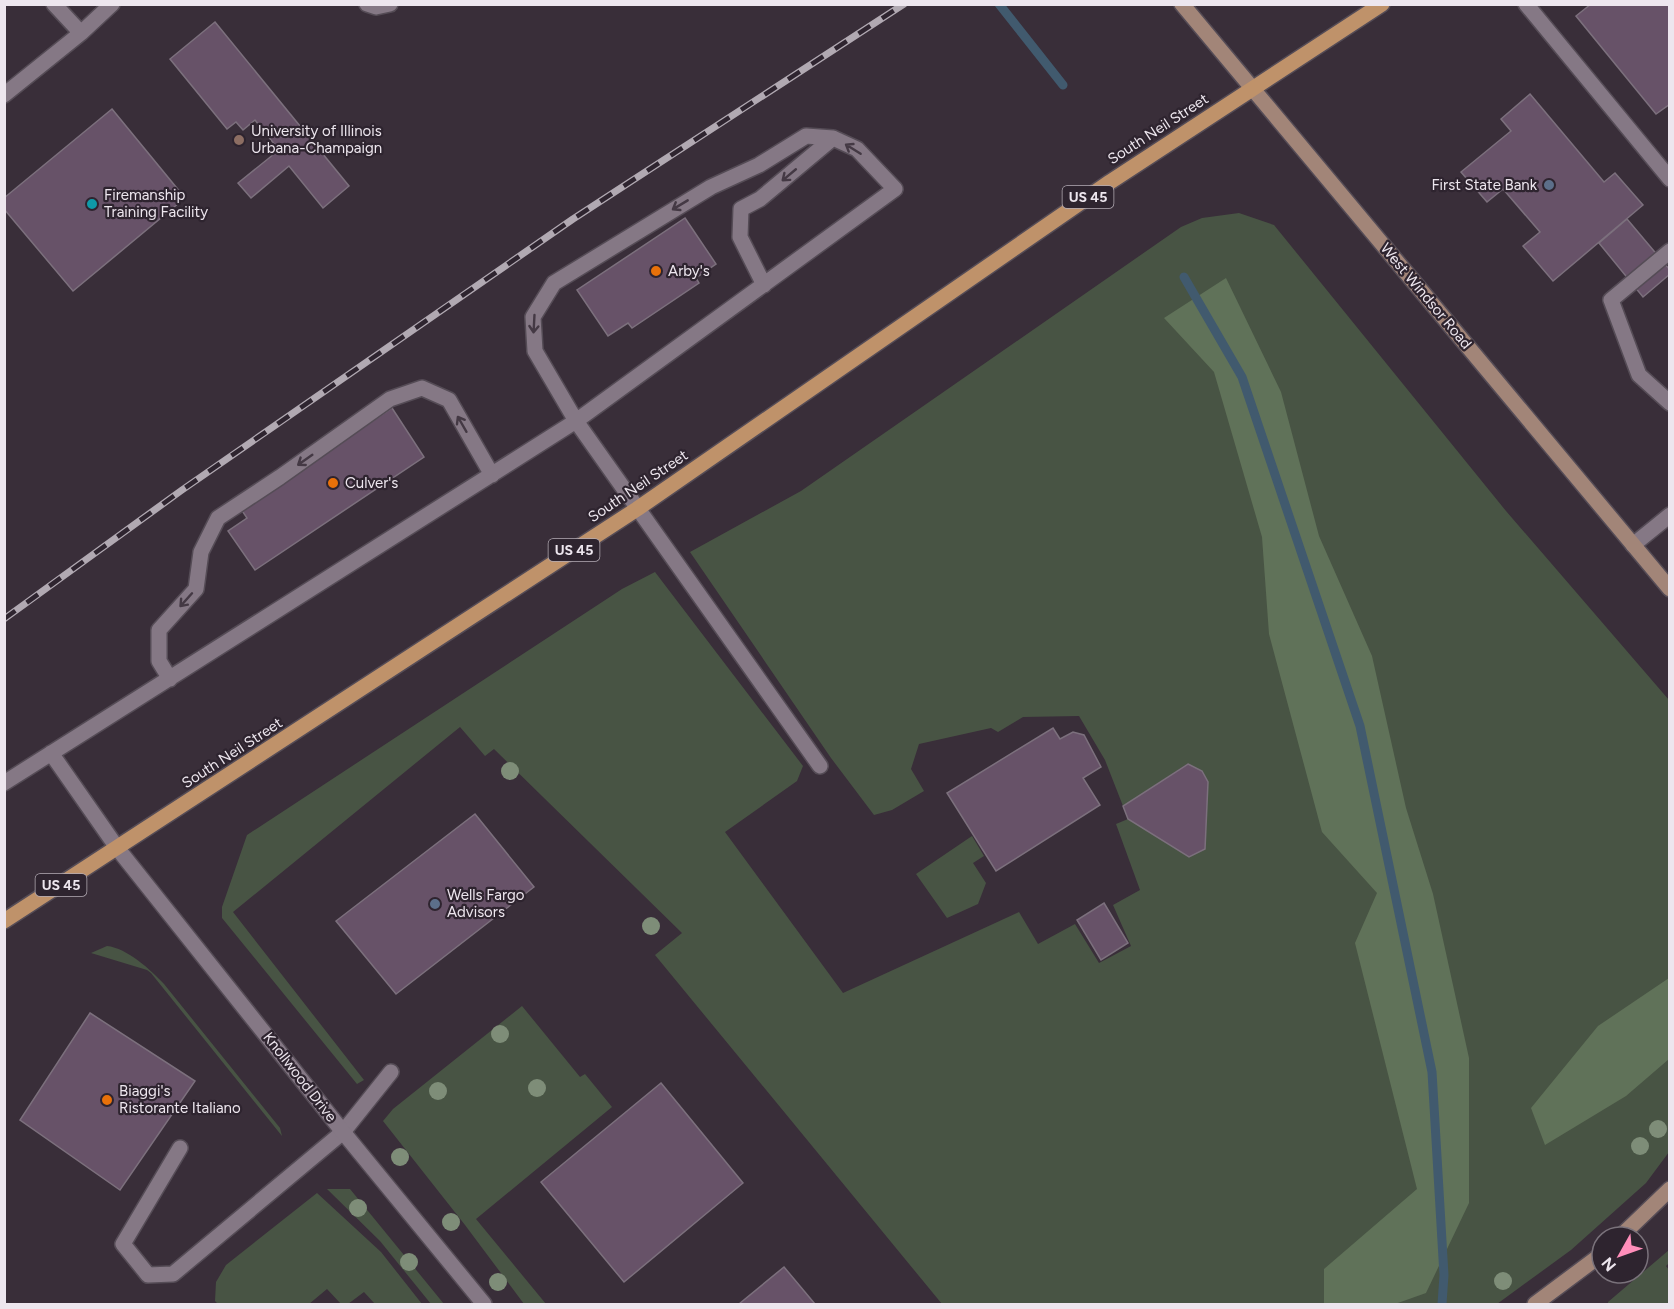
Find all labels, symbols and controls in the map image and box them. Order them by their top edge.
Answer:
street label: South Neil Street [1104,90,1212,168]
place label: University of Illinois Urbana-Champaign [251,122,382,157]
marker: University of Illinois Urbana-Champaign [232,133,246,147]
one-way arrow [845,142,862,155]
one-way arrow [781,169,797,182]
place label: First State Bank [1431,176,1538,194]
marker: First State Bank [1542,178,1556,192]
place label: Firemanship Training Facility [104,186,208,221]
road number: US 45 [1062,186,1114,208]
marker: Firemanship Training Facility [85,197,99,211]
one-way arrow [672,200,689,212]
street label: West Windsor Road [1377,240,1475,352]
place label: Arby's [668,262,710,280]
marker: Arby's [649,264,663,278]
one-way arrow [529,314,540,334]
one-way arrow [456,416,468,433]
street label: South Neil Street [585,446,692,526]
one-way arrow [297,454,313,466]
place label: Culver's [345,474,398,492]
marker: Culver's [326,476,340,490]
road number: US 45 [548,539,600,561]
one-way arrow [179,592,193,607]
street label: South Neil Street [178,714,286,792]
road number: US 45 [36,874,86,896]
place label: Wells Fargo Advisors [447,886,525,921]
marker: Wells Fargo Advisors [428,897,442,911]
street label: Knollwood Drive [259,1029,341,1125]
place label: Biaggi's Ristorante Italiano [119,1082,241,1117]
marker: Biaggi's Ristorante Italiano [100,1093,114,1107]
north arrow [1590,1225,1650,1285]
text: N [1598,1253,1620,1275]

